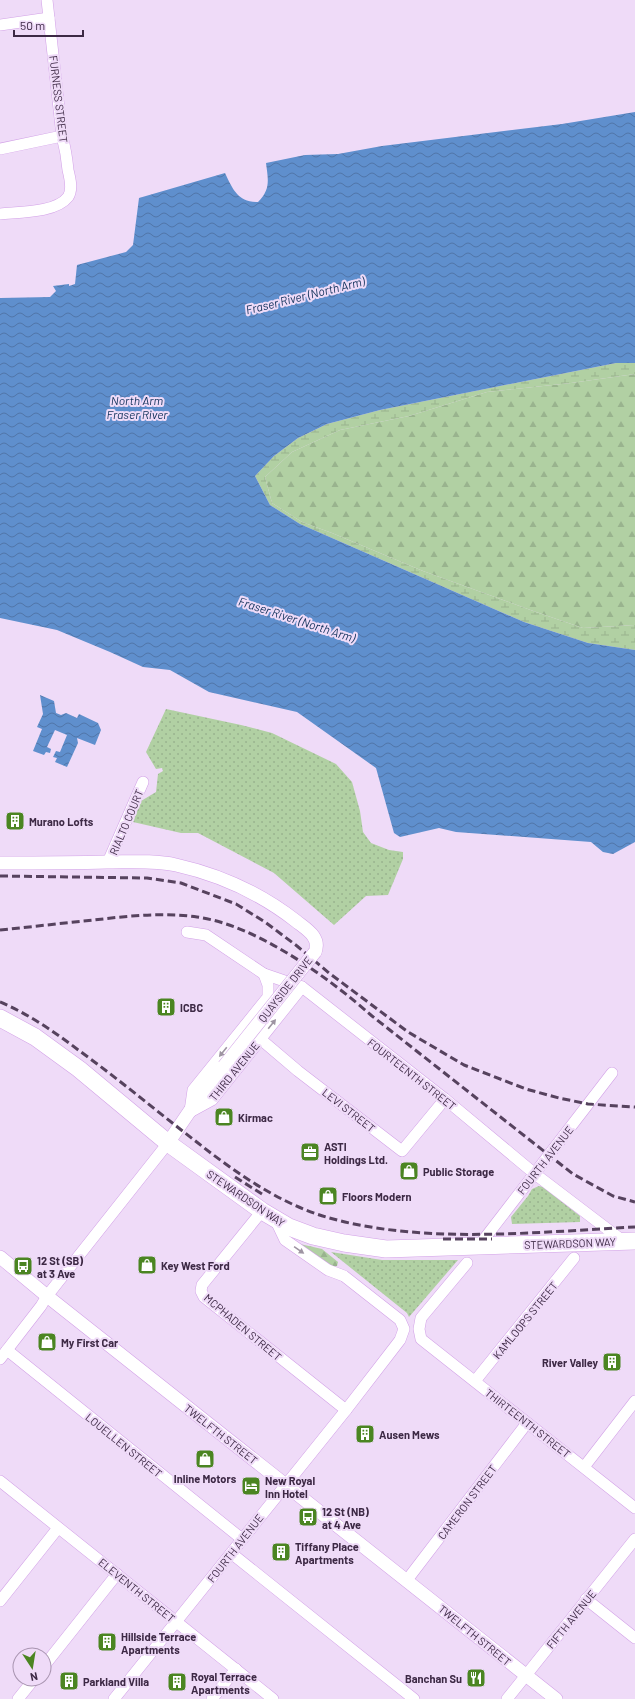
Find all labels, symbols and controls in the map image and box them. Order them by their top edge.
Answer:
scale bar [14,12,83,38]
text: 50 m [20,18,45,32]
street label: FURNESS STREET [47,55,71,143]
water label: Fraser River (North Arm) [244,273,367,317]
water label: North Arm Fraser River [106,393,168,421]
water label: Fraser River (North Arm) [237,593,358,645]
street label: RIALTO COURT [106,787,146,857]
building icon: Murano Lofts [4,810,26,832]
place label: Murano Lofts [29,815,94,828]
street label: QUAYSIDE DRIVE [255,953,315,1024]
building icon: ICBC [155,996,177,1018]
place label: ICBC [180,1001,203,1014]
one-way arrow [268,1018,277,1029]
street label: FOURTEENTH STREET [365,1036,459,1112]
street label: THIRD AVENUE [206,1039,262,1103]
one-way arrow [219,1047,228,1057]
street label: LEVI STREET [320,1085,378,1135]
shop icon: Kirmac [213,1106,235,1128]
place label: Kirmac [238,1111,273,1124]
street label: FOURTH AVENUE [514,1123,576,1197]
place label: ASTI Holdings Ltd. [324,1140,388,1166]
office icon: ASTI Holdings Ltd. [299,1141,321,1163]
shop icon: Public Storage [398,1160,420,1182]
place label: Public Storage [423,1165,494,1178]
street label: STEWARDSON WAY [204,1167,288,1229]
shop icon: Floors Modern [317,1185,339,1207]
place label: Floors Modern [342,1190,411,1203]
street label: STEWARDSON WAY [524,1235,616,1251]
one-way arrow [294,1246,305,1254]
place label: 12 St (SB) at 3 Ave [37,1254,83,1280]
shop icon: Key West Ford [136,1254,158,1276]
bus stop icon: 12 St (SB) at 3 Ave [12,1255,34,1277]
place label: Key West Ford [161,1259,230,1272]
street label: KAMLOOPS STREET [490,1279,560,1361]
street label: MCPHADEN STREET [202,1291,284,1363]
shop icon: My First Car [36,1331,58,1353]
place label: My First Car [61,1336,119,1349]
building icon: River Valley [601,1351,623,1373]
place label: River Valley [542,1356,598,1369]
street label: THIRTEENTH STREET [483,1386,573,1460]
street label: TWELFTH STREET [182,1401,260,1467]
street label: LOUELLEN STREET [83,1410,165,1480]
building icon: Ausen Mews [354,1423,376,1445]
place label: Ausen Mews [379,1428,440,1441]
shop icon: Inline Motors [194,1448,216,1470]
street label: CAMERON STREET [435,1462,499,1542]
place label: Inline Motors [174,1472,237,1485]
place label: New Royal Inn Hotel [265,1474,315,1500]
hotel icon: New Royal Inn Hotel [240,1475,262,1497]
place label: 12 St (NB) at 4 Ave [322,1505,369,1531]
bus stop icon: 12 St (NB) at 4 Ave [297,1506,319,1528]
street label: FOURTH AVENUE [204,1511,266,1585]
place label: Tiffany Place Apartments [295,1540,359,1566]
building icon: Tiffany Place Apartments [270,1541,292,1563]
street label: ELEVENTH STREET [96,1555,178,1625]
street label: FIFTH AVENUE [543,1587,599,1651]
street label: TWELFTH STREET [436,1602,514,1668]
place label: Hillside Terrace Apartments [121,1630,196,1656]
building icon: Hillside Terrace Apartments [96,1631,118,1653]
north arrow [12,1647,52,1687]
restaurant icon: Banchan Su [465,1667,487,1689]
text: N [29,1670,39,1684]
building icon: Parkland Villa [58,1670,80,1692]
place label: Royal Terrace Apartments [191,1670,257,1696]
building icon: Royal Terrace Apartments [166,1671,188,1693]
place label: Banchan Su [405,1672,462,1685]
place label: Parkland Villa [83,1675,149,1688]

